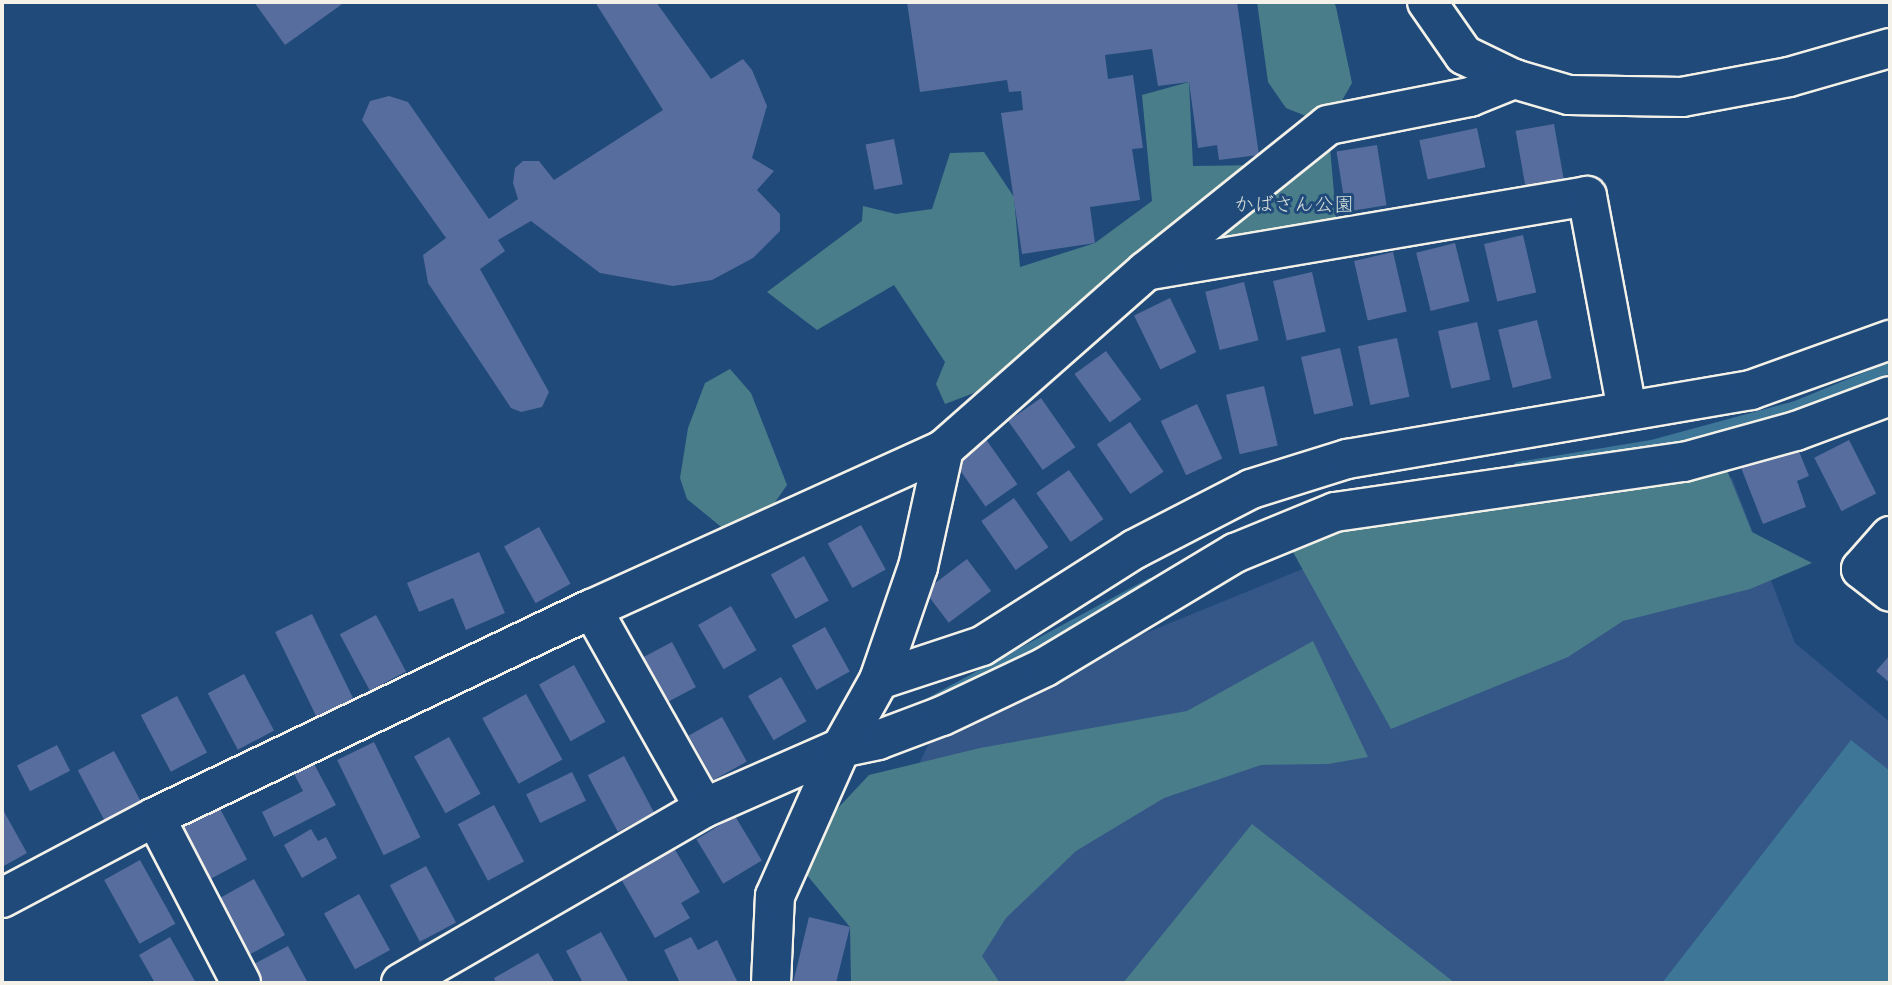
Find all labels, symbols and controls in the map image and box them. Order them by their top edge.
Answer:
park label: かばさん公園 [1234,192,1354,216]

